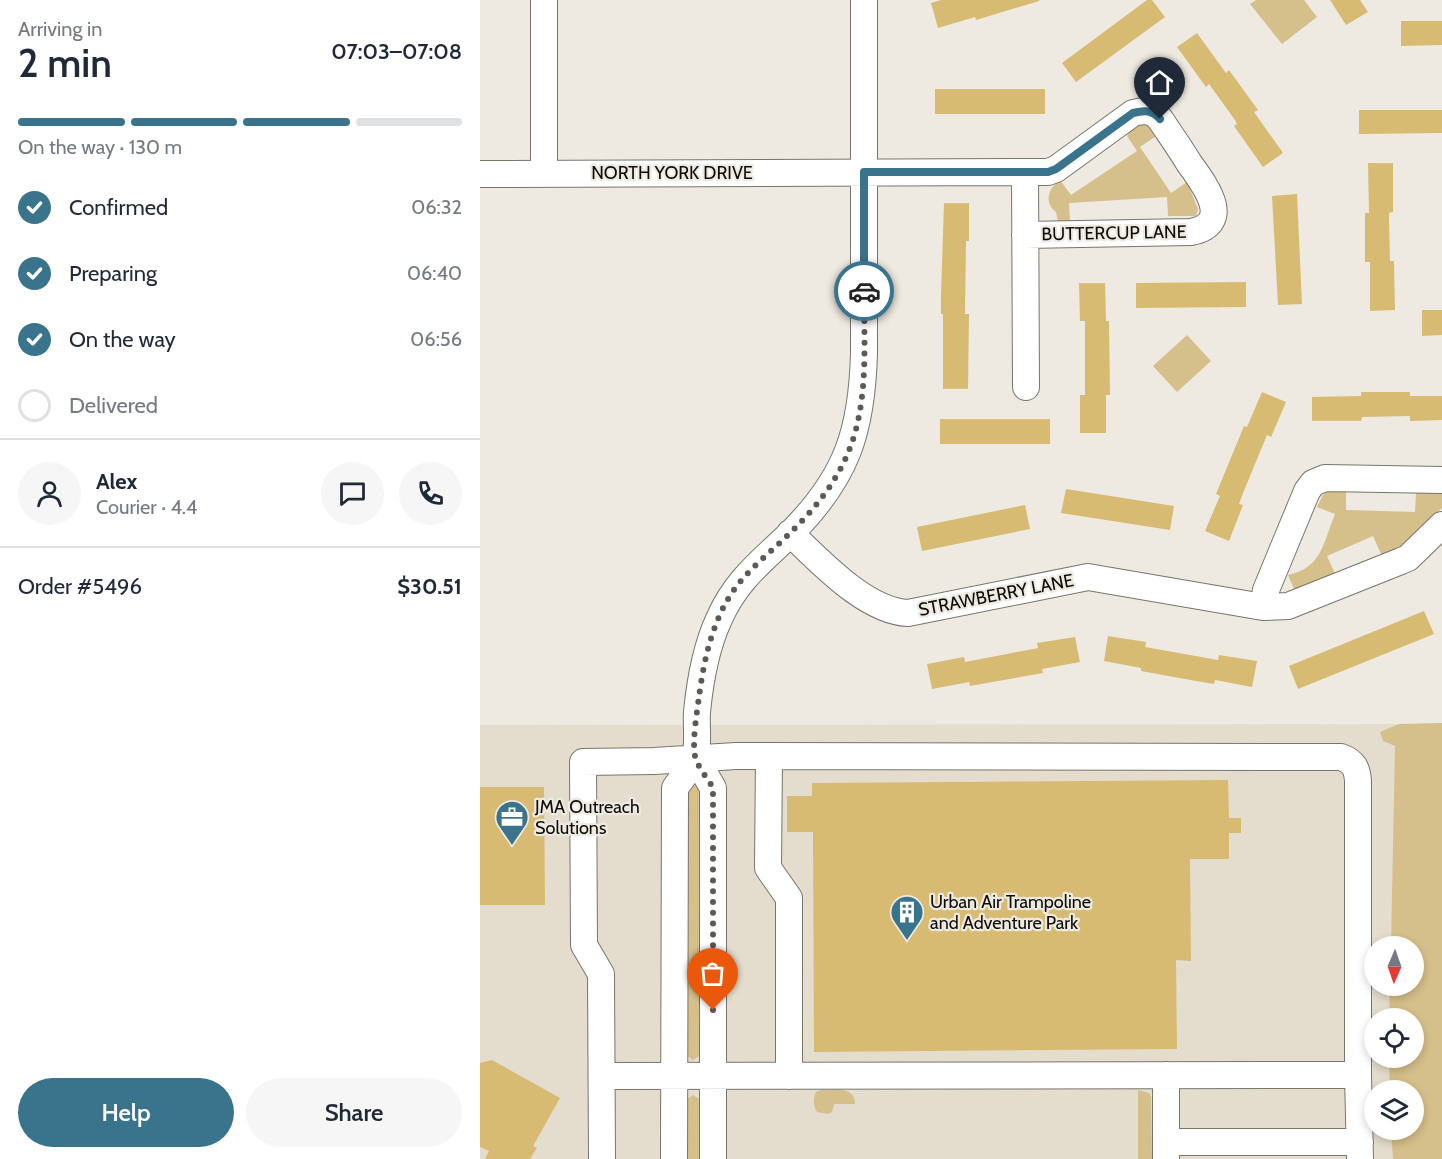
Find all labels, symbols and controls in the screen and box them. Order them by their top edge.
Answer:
text: Arriving in [18,17,102,41]
text: 07:03–07:08 [331,38,462,65]
text: 2 min [18,39,112,87]
pin [1134,57,1185,119]
icon: home [1143,66,1176,99]
text: On the way · 130 m [18,135,182,159]
street label: NORTH YORK DRIVE [591,162,753,184]
icon: check [18,191,51,224]
text: Confirmed [69,194,168,221]
text: 06:32 [411,195,462,219]
street label: BUTTERCUP LANE [1041,221,1187,245]
icon: check [18,257,51,290]
text: Preparing [69,260,157,287]
text: 06:40 [407,261,462,285]
courier [834,261,894,321]
icon: car [848,275,881,308]
icon: check [18,323,51,356]
text: On the way [69,326,176,353]
text: 06:56 [410,327,462,351]
text: Delivered [69,392,158,419]
button: person [18,462,81,525]
button: chat [321,462,384,525]
button: phone [399,462,462,525]
text: Alex [96,468,137,495]
text: Courier · 4.4 [96,495,197,519]
street label: STRAWBERRY LANE [917,569,1075,621]
text: Order #5496 [18,573,142,600]
text: $30.51 [397,573,462,600]
place label: JMA Outreach Solutions [534,796,640,839]
office icon: JMA Outreach Solutions [494,799,530,846]
place label: Urban Air Trampoline and Adventure Park [930,891,1091,934]
building icon: Urban Air Trampoline and Adventure Park [889,894,925,941]
north arrow [1364,936,1424,996]
map controls [1364,936,1424,1140]
pin [687,948,738,1010]
icon: bag [696,957,729,990]
button: locate [1364,1008,1424,1068]
button: Help [18,1078,234,1147]
button: Share [246,1078,462,1147]
button: layers [1364,1080,1424,1140]

